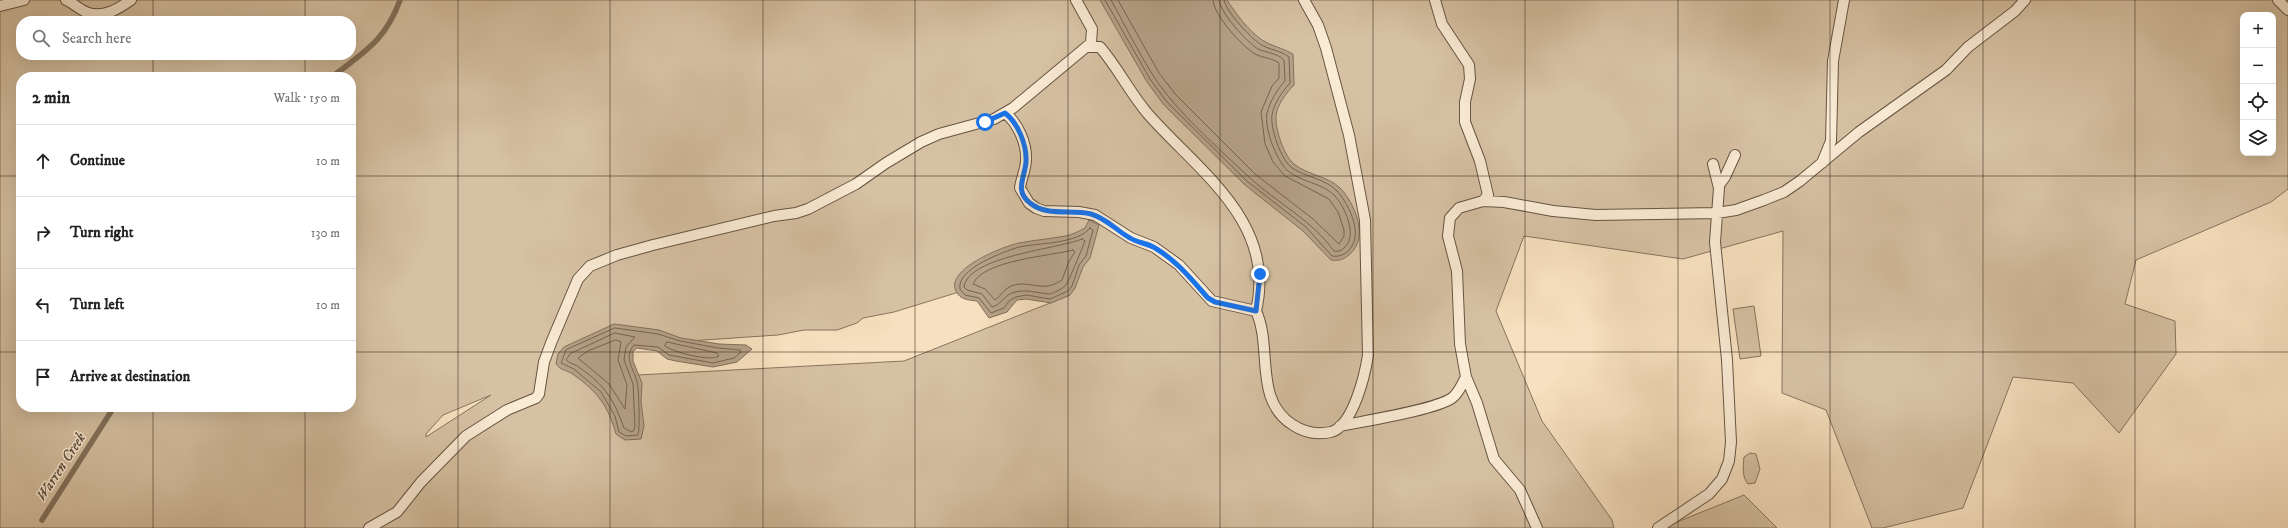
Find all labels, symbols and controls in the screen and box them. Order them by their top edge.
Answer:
map controls [2240,12,2276,156]
button: + [2240,12,2276,48]
search box [16,16,356,60]
icon: search [30,27,52,49]
text: Search here [62,29,131,48]
button: − [2240,48,2276,84]
button: locate [2240,84,2276,120]
text: 2 min [32,87,70,109]
text: Walk · 150 m [274,90,340,106]
route start [976,113,994,131]
button: layers [2240,120,2276,156]
icon: ahead [32,150,54,172]
text: Continue [70,151,125,170]
text: 10 m [316,153,340,169]
icon: right [32,222,54,244]
text: Turn right [70,223,133,242]
text: 130 m [311,225,340,241]
route end [1251,265,1269,283]
icon: left [32,294,54,316]
text: Turn left [70,295,124,314]
text: 10 m [316,297,340,313]
icon: arrive [32,366,54,388]
text: Arrive at destination [70,367,190,386]
water label: Warren Creek [32,429,91,505]

